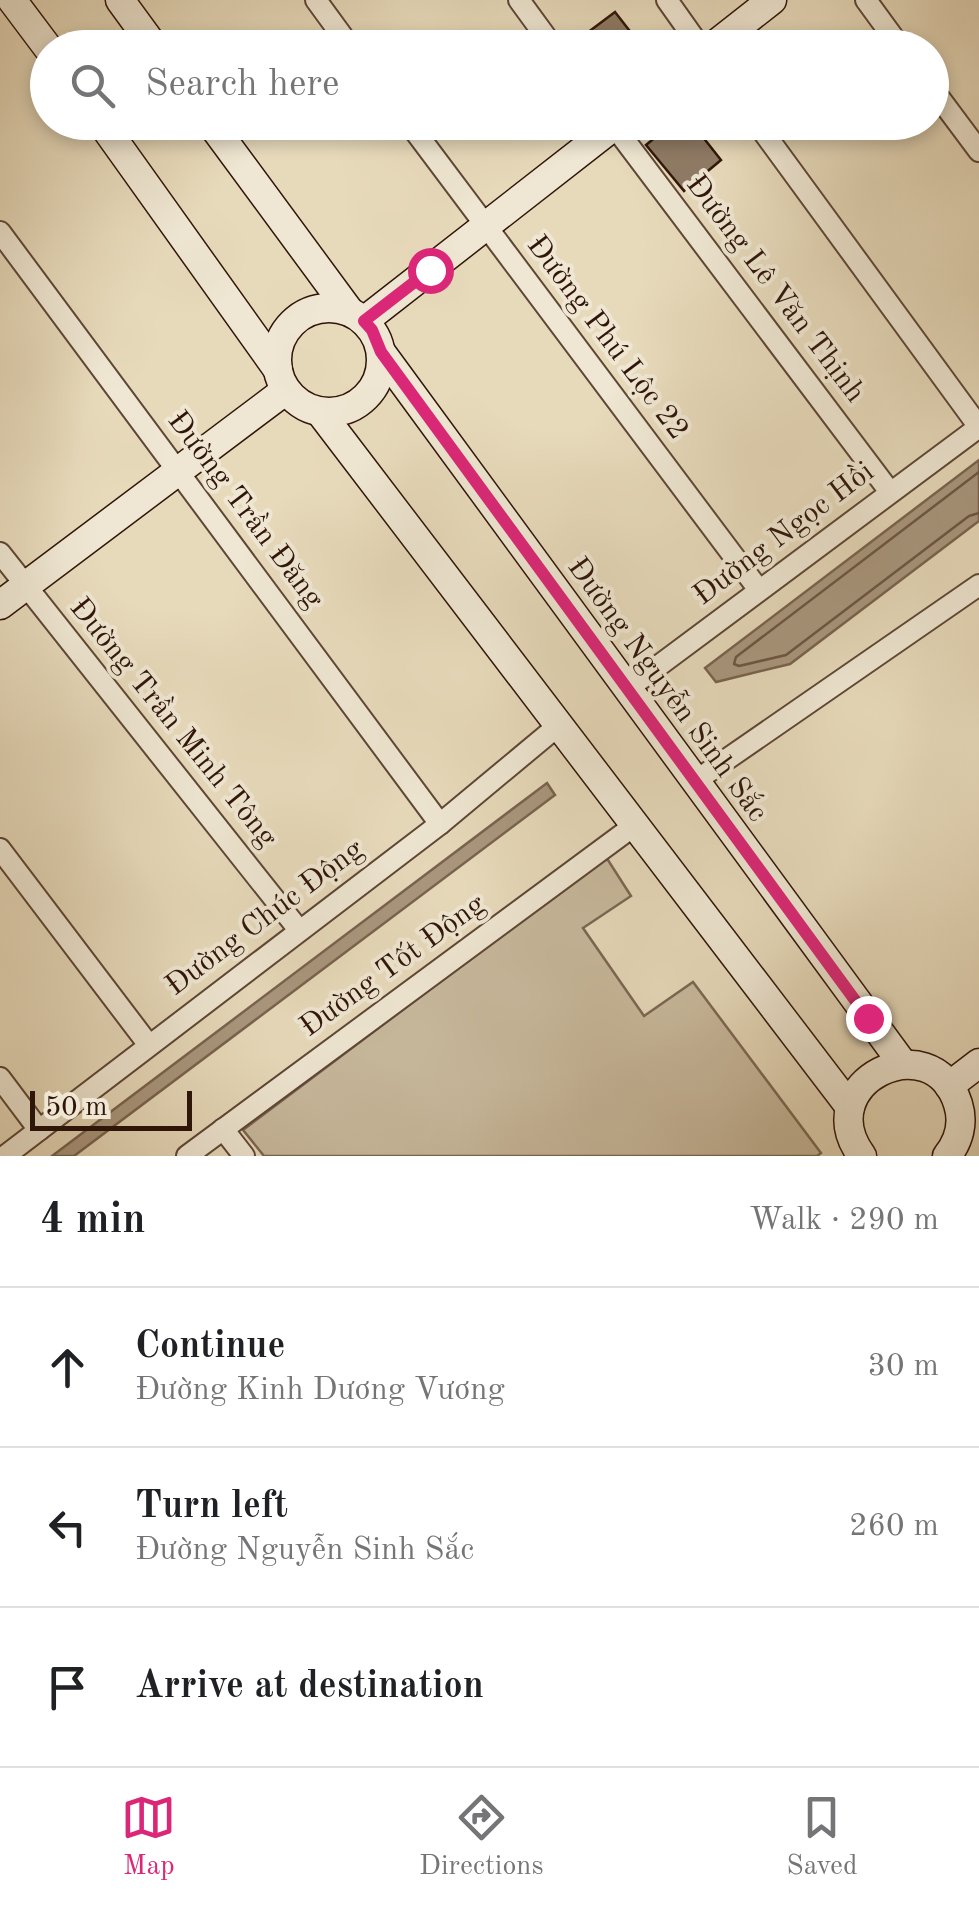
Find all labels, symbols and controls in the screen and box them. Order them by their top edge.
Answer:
search box [30,30,949,140]
icon: search [65,58,120,113]
text: Search here [145,66,340,104]
street label: Đường Lê Văn Thịnh [680,170,870,408]
street label: Đường Phú Lộc 22 [521,230,693,446]
route start [408,248,454,294]
street label: Đường Trần Đăng [161,404,331,614]
street label: Đường Ngọc Hồi [687,454,880,611]
street label: Đường Nguyễn Sinh Sắc [561,551,775,827]
street label: Đường Trần Minh Tông [64,591,285,853]
street label: Đường Chúc Động [161,834,369,1002]
street label: Đường Tốt Động [294,888,491,1043]
route end [846,996,892,1042]
scale bar [30,1086,192,1130]
text: 50 m [45,1094,108,1122]
text: 4 min [40,1200,146,1242]
text: Walk · 290 m [749,1205,939,1237]
text: Continue [135,1328,285,1366]
icon: ahead [40,1340,95,1395]
text: 30 m [868,1351,939,1383]
text: Đường Kinh Dương Vương [135,1375,505,1407]
text: Turn left [135,1488,288,1526]
icon: left [40,1500,95,1555]
text: 260 m [849,1511,939,1543]
text: Đường Nguyễn Sinh Sắc [135,1535,474,1567]
icon: arrive [40,1660,95,1715]
text: Arrive at destination [135,1668,484,1706]
tab: Map [121,1790,176,1885]
tab: Directions [419,1790,544,1885]
tab: Saved [786,1790,858,1885]

